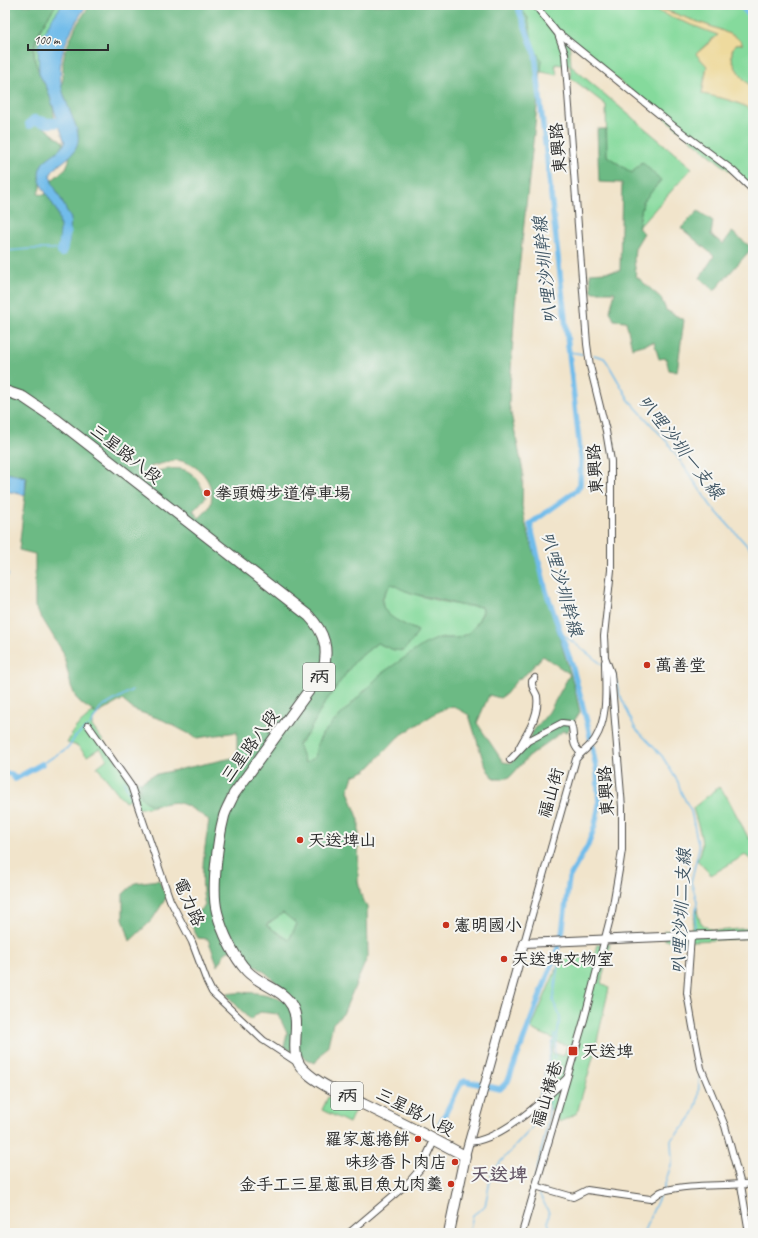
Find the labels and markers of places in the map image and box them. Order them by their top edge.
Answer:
place label: 拳頭姆步道停車場 [215,483,351,504]
marker: 拳頭姆步道停車場 [202,488,212,498]
place label: 萬善堂 [655,655,706,676]
marker: 萬善堂 [642,660,652,670]
place label: 天送埤山 [308,830,376,851]
marker: 天送埤山 [295,835,305,845]
place label: 憲明國小 [454,915,522,936]
marker: 憲明國小 [441,920,451,930]
place label: 天送埤文物室 [512,949,614,970]
marker: 天送埤文物室 [499,954,509,964]
place label: 天送埤 [582,1041,633,1062]
marker: 天送埤 [567,1045,579,1057]
place label: 羅家蔥捲餅 [325,1129,410,1150]
marker: 羅家蔥捲餅 [413,1134,423,1144]
place label: 味珍香卜肉店 [345,1152,447,1173]
marker: 味珍香卜肉店 [450,1157,460,1167]
place label: 金手工三星蔥虱目魚丸肉羹 [239,1174,443,1195]
marker: 金手工三星蔥虱目魚丸肉羹 [446,1179,456,1189]

